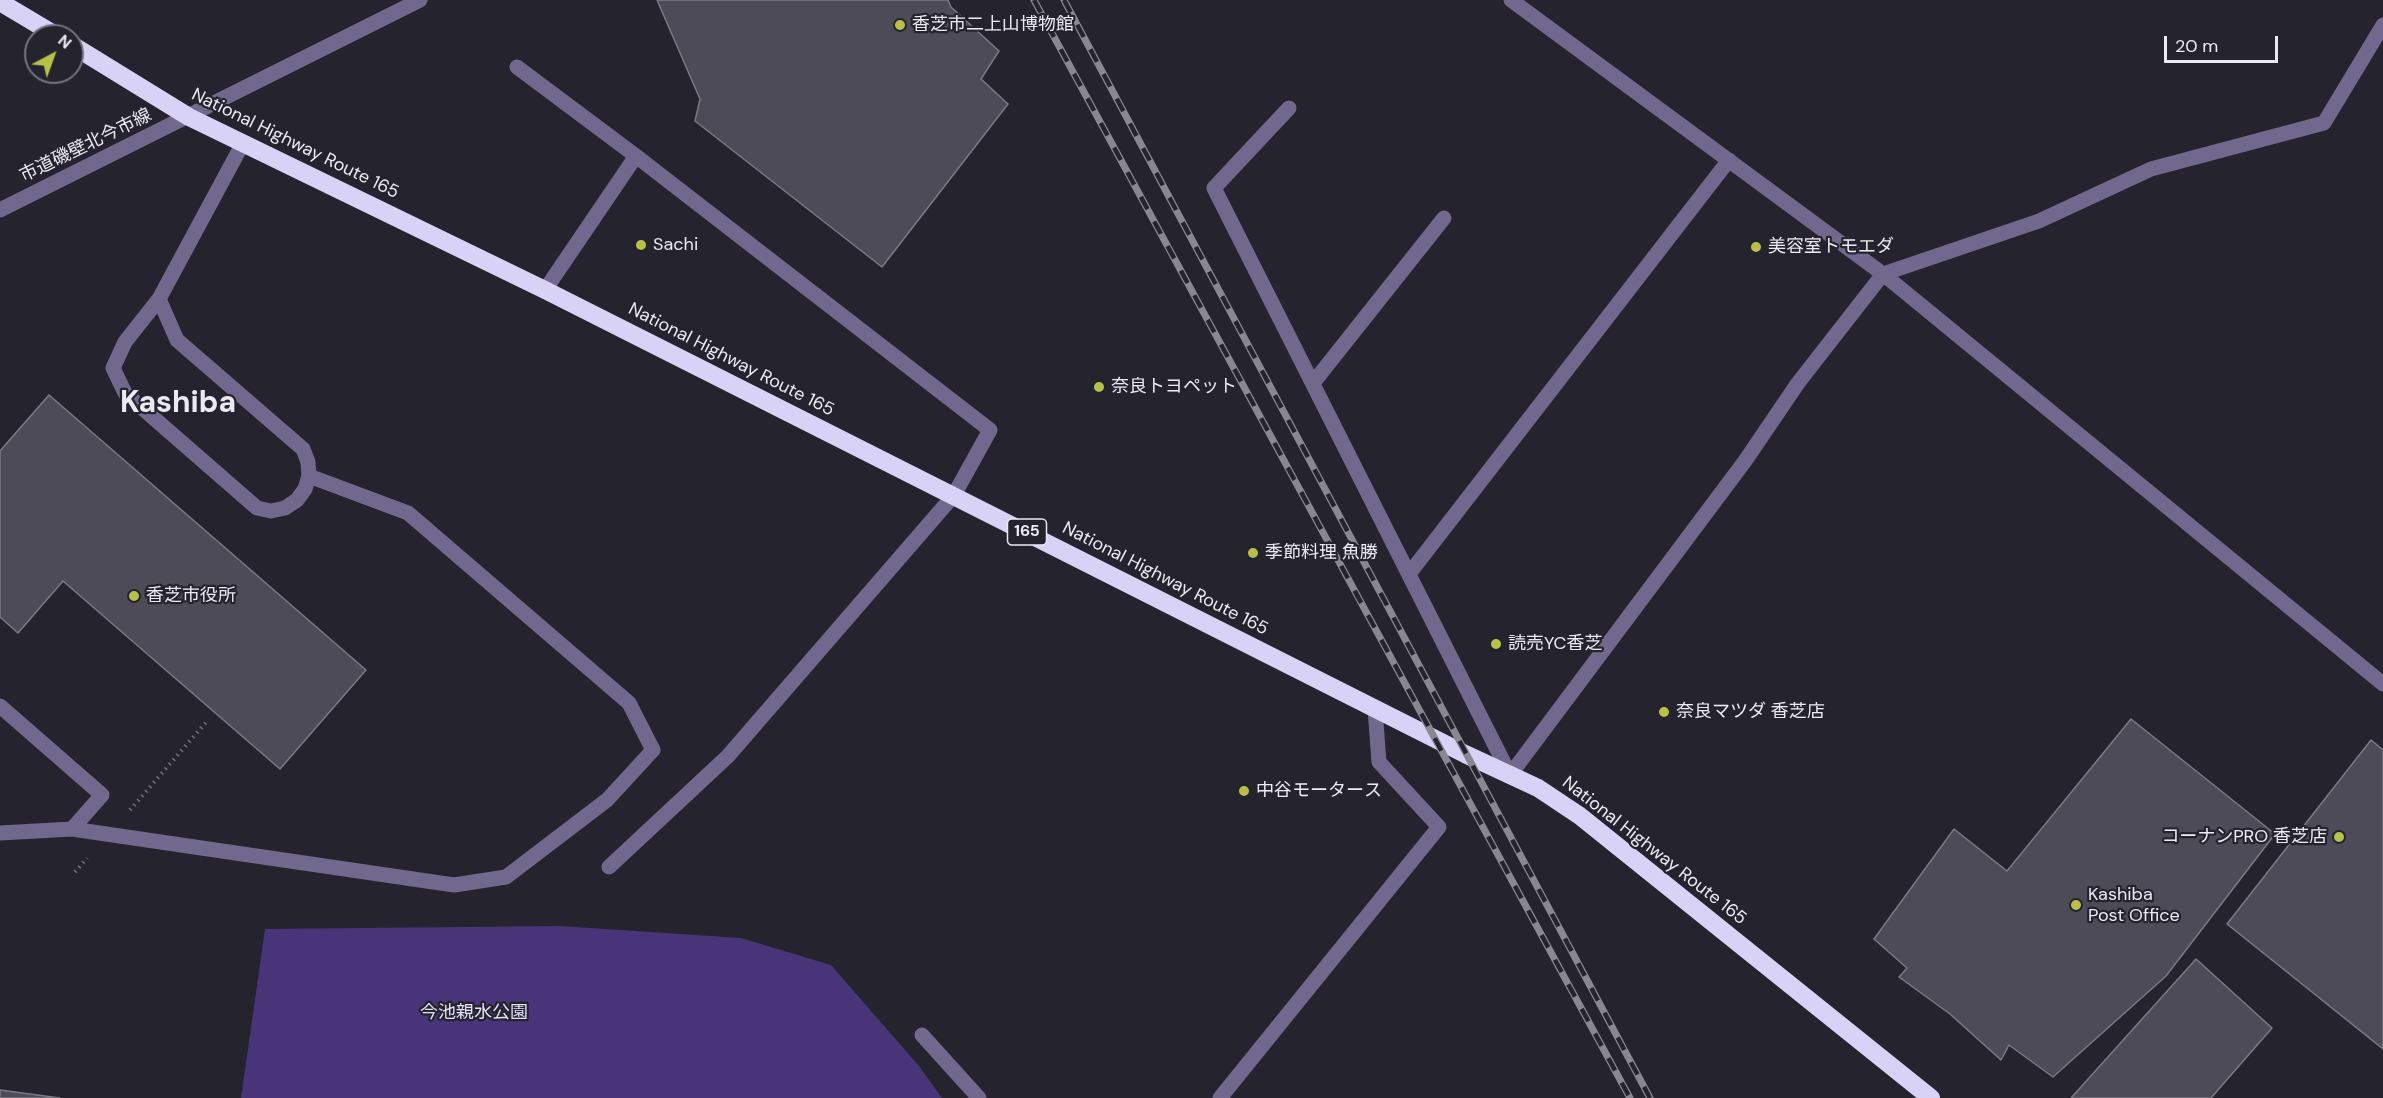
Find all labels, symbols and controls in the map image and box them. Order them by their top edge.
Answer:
place label: 香芝市二上山博物館 [912,14,1074,36]
marker: 香芝市二上山博物館 [893,18,907,32]
north arrow [24,24,84,84]
scale bar [2167,24,2281,62]
text: N [54,30,76,53]
text: 20 m [2175,34,2218,58]
street label: National Highway Route 165 [188,84,402,204]
street label: 市道磯壁北今市線 [17,105,155,187]
place label: Sachi [653,234,698,256]
place label: 美容室トモエダ [1768,236,1894,258]
marker: Sachi [634,238,648,252]
marker: 美容室トモエダ [1749,240,1763,254]
street label: National Highway Route 165 [624,299,838,421]
place label: 奈良トヨペット [1111,376,1237,398]
marker: 奈良トヨペット [1092,380,1106,394]
district label: Kashiba [120,386,236,422]
street label: National Highway Route 165 [1058,518,1272,640]
road number: 165 [1008,519,1046,545]
place label: 季節料理 魚勝 [1265,542,1378,564]
marker: 季節料理 魚勝 [1246,546,1260,560]
place label: 香芝市役所 [146,585,236,607]
marker: 香芝市役所 [127,589,141,603]
place label: 読売YC香芝 [1508,633,1602,655]
marker: 読売YC香芝 [1489,637,1503,651]
place label: 奈良マツダ 香芝店 [1676,701,1825,723]
marker: 奈良マツダ 香芝店 [1657,705,1671,719]
street label: National Highway Route 165 [1557,772,1751,930]
place label: 中谷モータース [1256,780,1382,802]
marker: 中谷モータース [1237,784,1251,798]
place label: コーナンPRO 香芝店 [2161,826,2327,848]
marker: コーナンPRO 香芝店 [2332,830,2346,844]
place label: Kashiba Post Office [2088,884,2180,926]
marker: Kashiba Post Office [2069,898,2083,912]
park label: 今池親水公園 [420,1002,528,1024]

